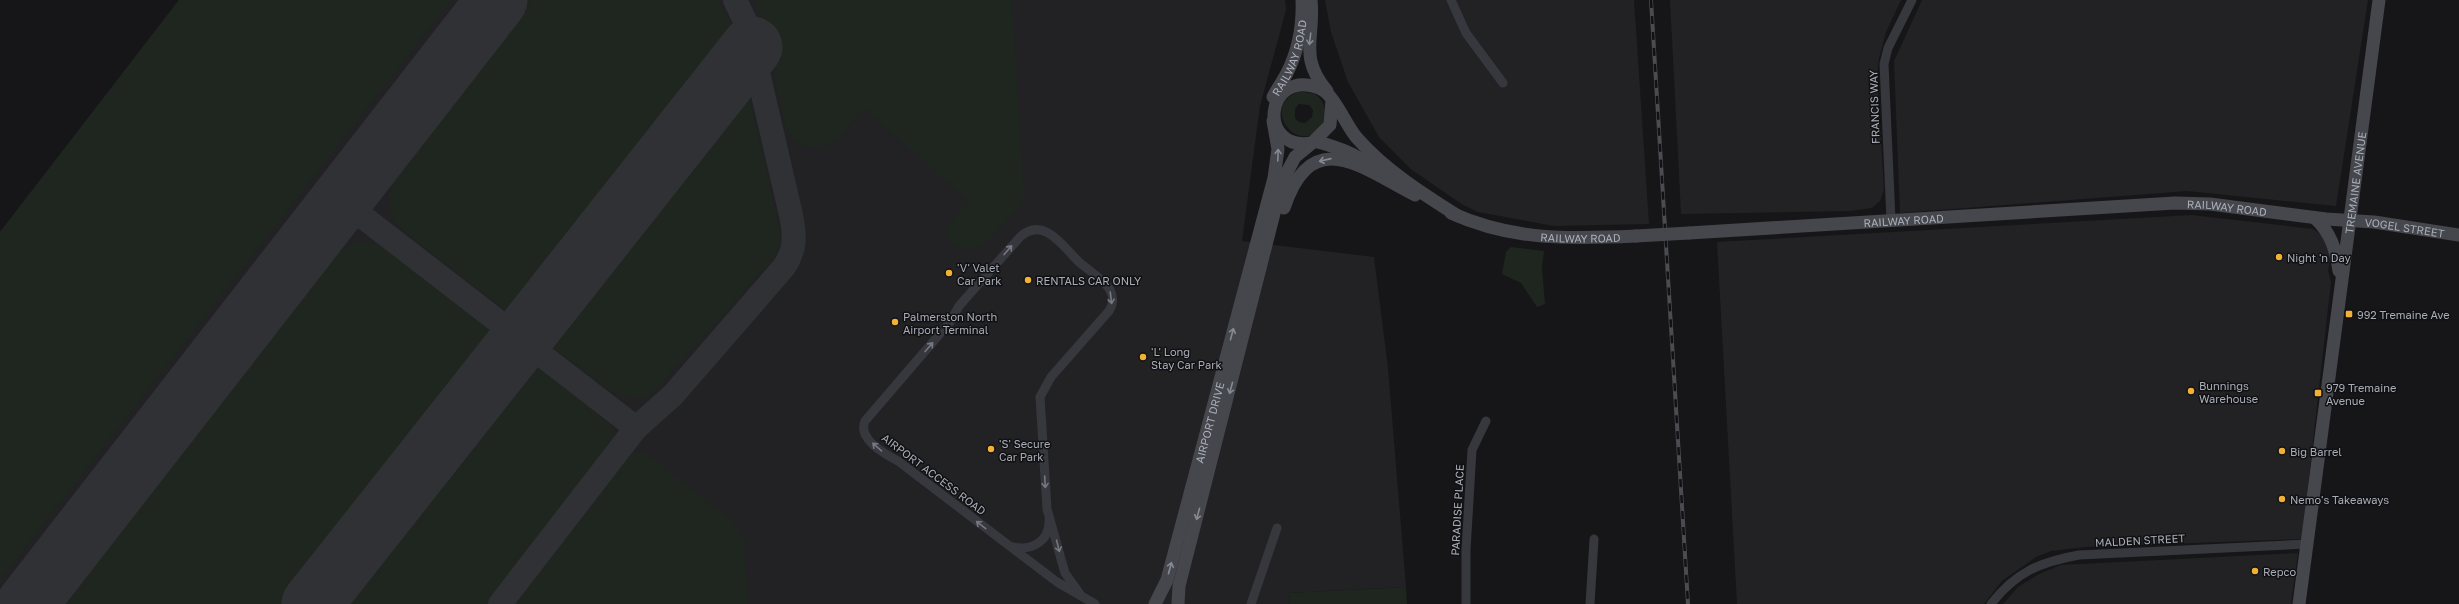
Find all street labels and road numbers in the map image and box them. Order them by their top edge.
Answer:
street label: RAILWAY ROAD [1269,19,1308,98]
street label: FRANCIS WAY [1866,70,1882,144]
street label: TREMAINE AVENUE [2342,131,2368,234]
street label: RAILWAY ROAD [2187,197,2268,218]
street label: RAILWAY ROAD [1863,211,1944,229]
street label: VOGEL STREET [2364,215,2446,239]
street label: RAILWAY ROAD [1540,230,1621,244]
street label: AIRPORT DRIVE [1192,380,1226,464]
street label: AIRPORT ACCESS ROAD [879,431,989,517]
street label: PARADISE PLACE [1448,464,1466,556]
street label: MALDEN STREET [2095,531,2186,549]

